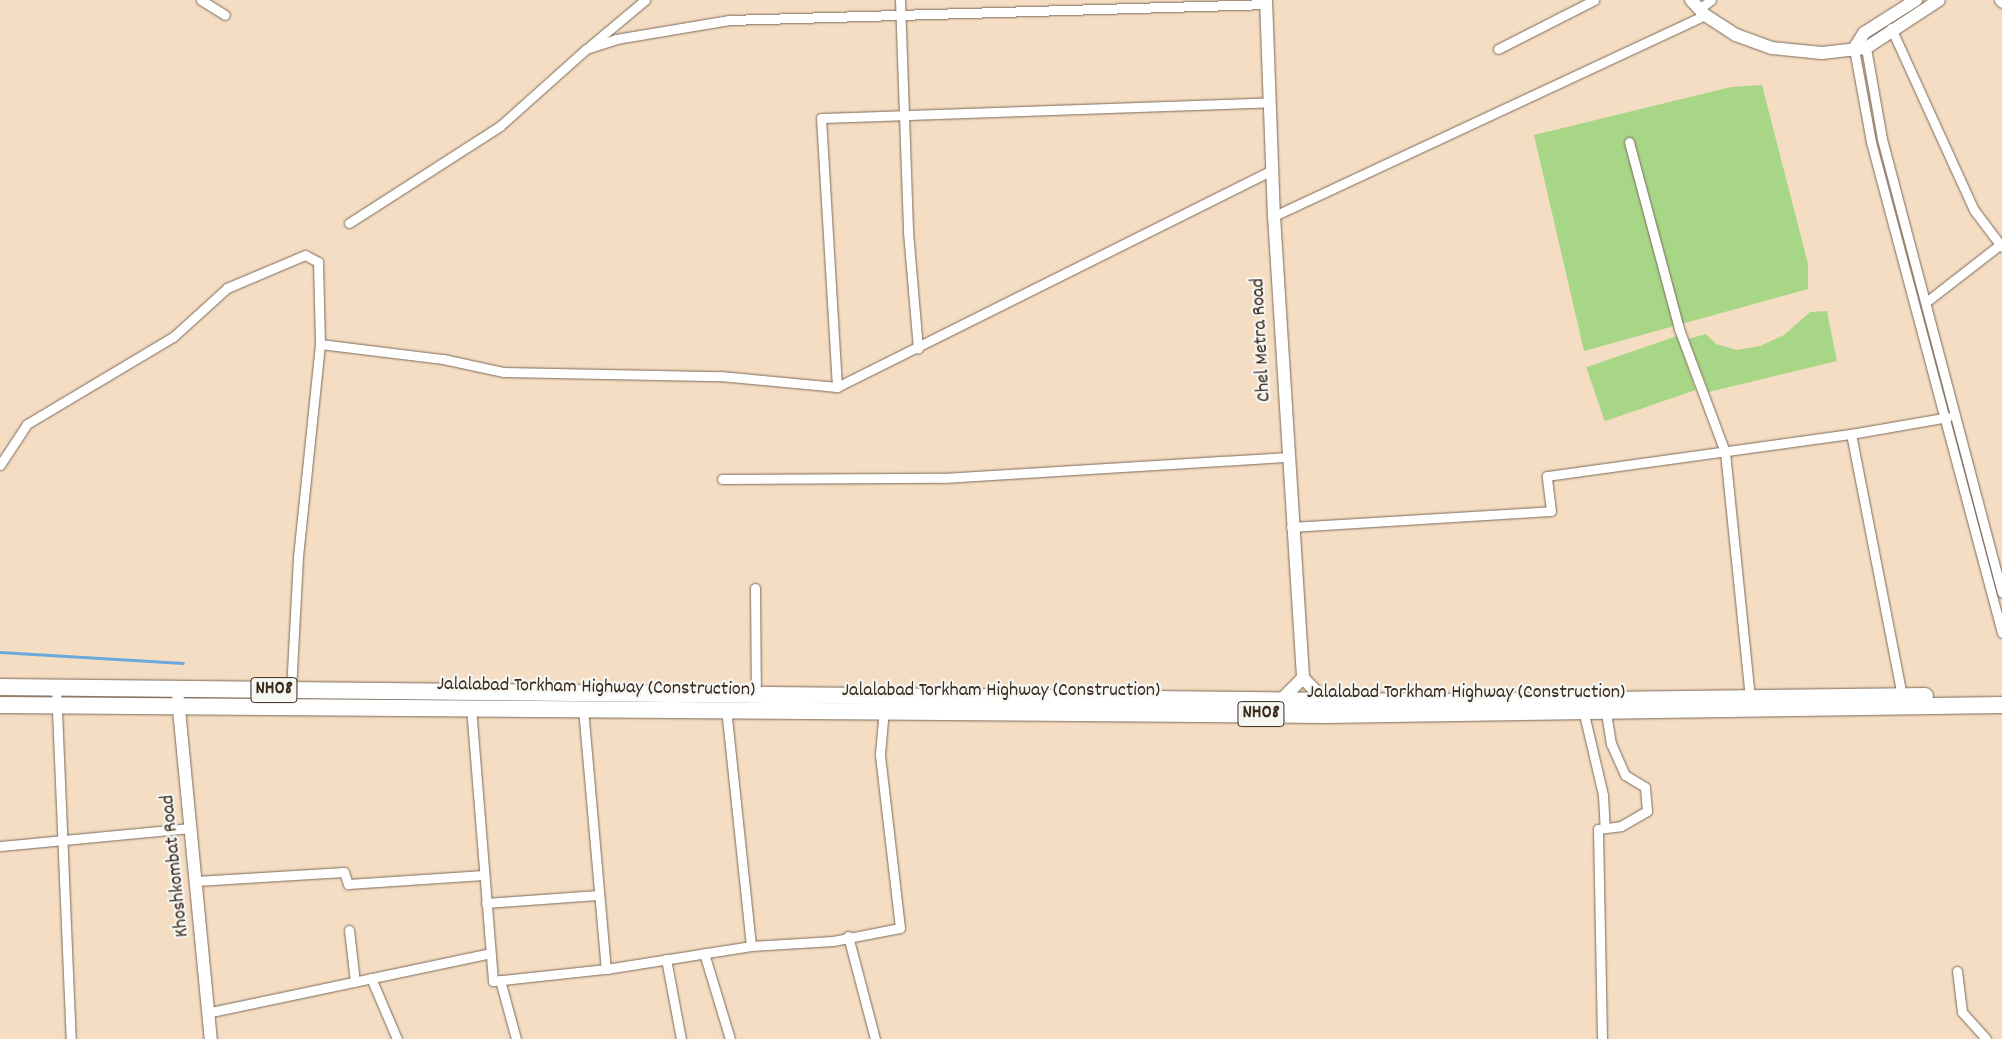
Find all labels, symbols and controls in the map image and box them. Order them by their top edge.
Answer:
street label: Chel Metra Road [1247,278,1277,402]
street label: Jalalabad Torkham Highway (Construction) [437,673,755,703]
road number: NH08 [250,674,298,706]
street label: Jalalabad Torkham Highway (Construction) [842,679,1160,703]
street label: Jalalabad Torkham Highway (Construction) [1307,681,1625,705]
road number: NH08 [1237,698,1285,731]
street label: Khoshkombat Road [157,794,195,938]

